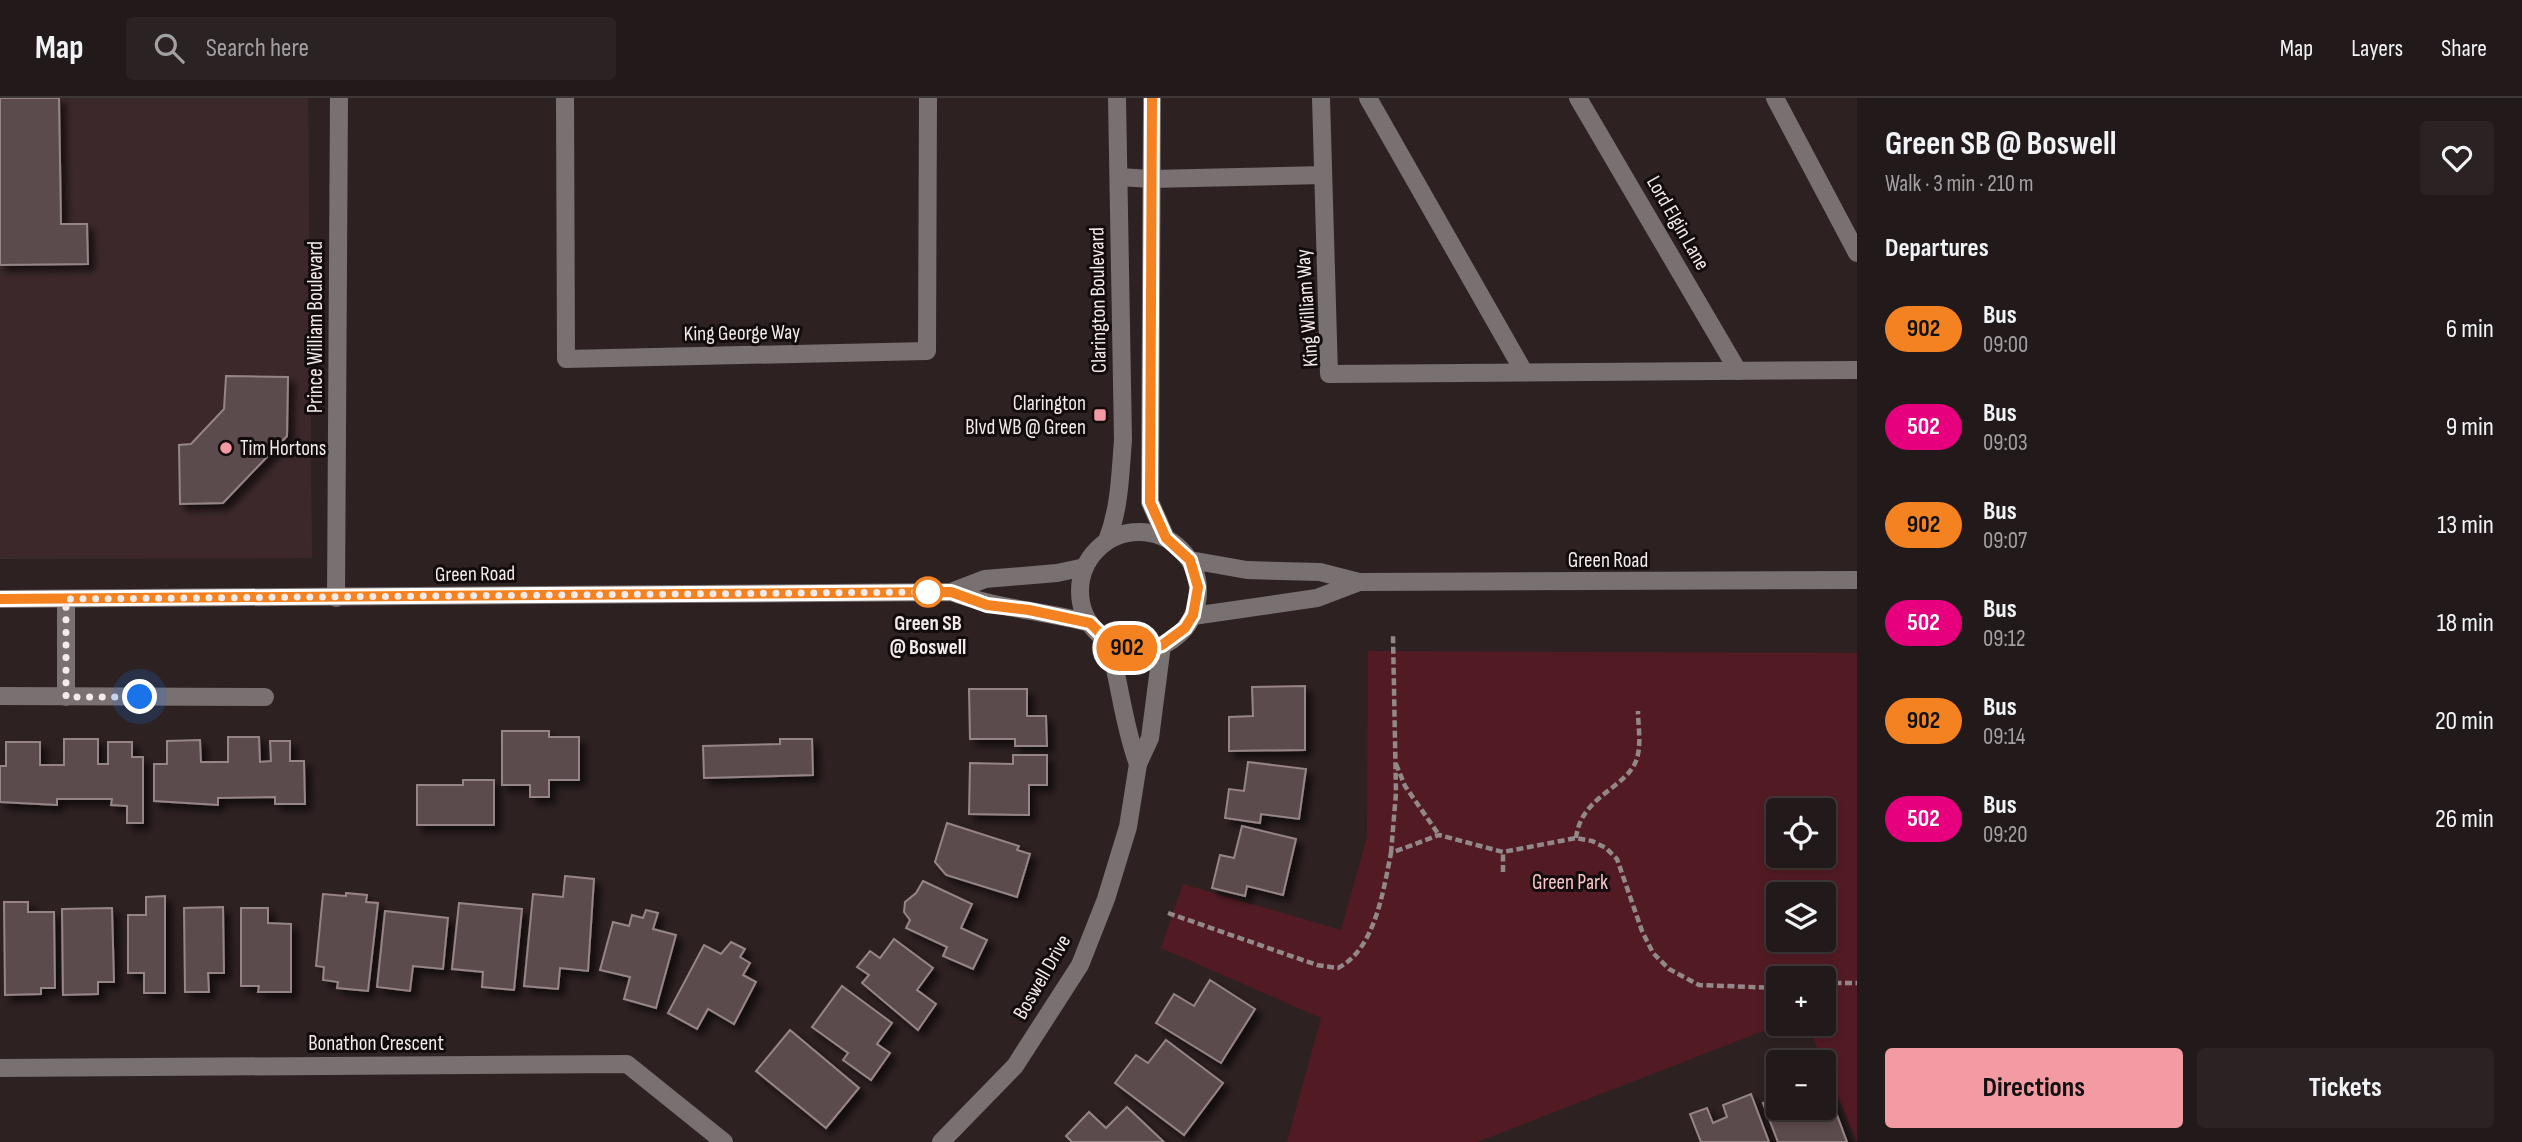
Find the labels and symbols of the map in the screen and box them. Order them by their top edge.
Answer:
street label: Lord Elgin Lane [1641,172,1715,274]
street label: Clarington Boulevard [1084,227,1112,373]
street label: Prince William Boulevard [303,241,328,413]
street label: King William Way [1290,248,1324,368]
street label: King George Way [684,319,800,347]
place label: Clarington Blvd WB @ Green [965,391,1086,440]
marker: Clarington Blvd WB @ Green [1092,407,1108,423]
place label: Tim Hortons [240,436,326,461]
marker: Tim Hortons [218,440,234,456]
street label: Green Road [1568,548,1648,573]
street label: Green Road [435,561,515,587]
marker: Green SB @ Boswell [913,577,943,607]
place label: Green SB @ Boswell [890,611,966,660]
line badge: 902 [1087,625,1167,671]
your location [122,679,157,714]
park label: Green Park [1532,870,1608,895]
street label: Boswell Drive [1008,930,1076,1024]
street label: Bonathon Crescent [308,1031,444,1056]

